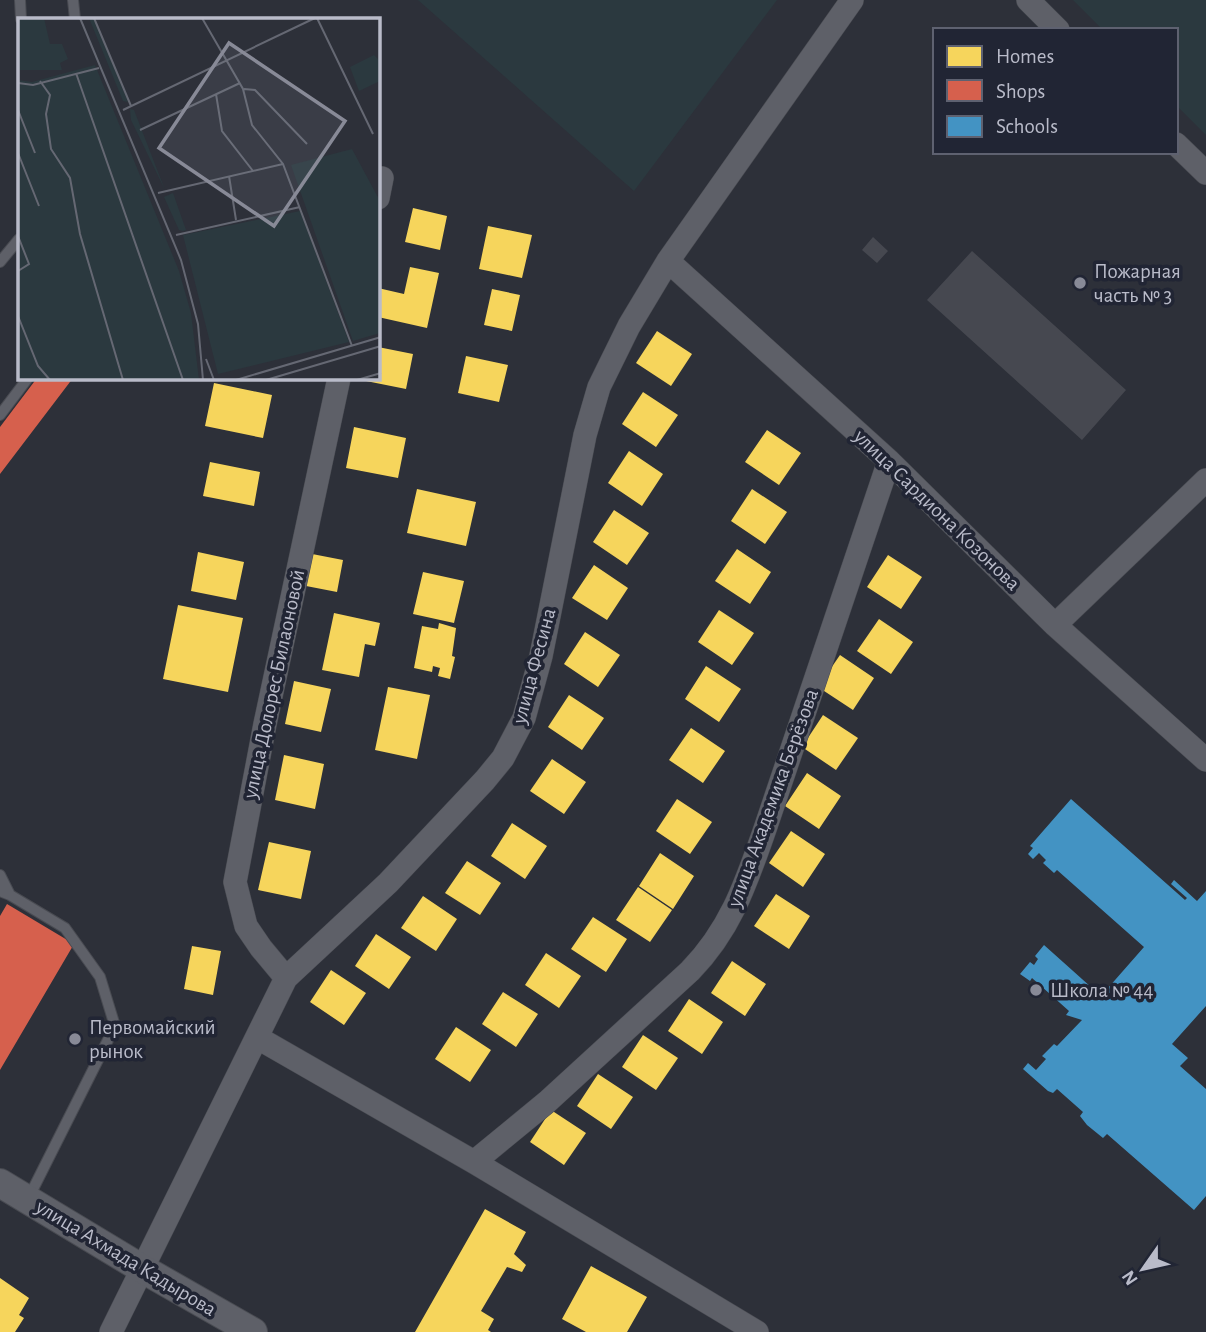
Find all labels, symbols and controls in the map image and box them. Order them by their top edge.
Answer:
inset map [18,18,380,380]
legend [933,28,1178,154]
text: Homes [996,46,1054,67]
text: Shops [996,81,1045,102]
text: Schools [996,116,1058,137]
place label: Пожарная часть № 3 [1094,261,1181,306]
marker: Пожарная часть № 3 [1072,275,1088,291]
street label: улица Сардиона Козонова [849,425,1024,595]
street label: улица Долорес Билаоновой [239,568,309,801]
street label: улица Фесина [508,606,560,727]
street label: улица Академика Берёзова [723,686,822,911]
place label: Школа № 44 [1050,980,1154,1001]
marker: Школа № 44 [1028,982,1044,998]
place label: Первомайский рынок [89,1017,216,1062]
marker: Первомайский рынок [67,1031,83,1047]
street label: улица Ахмада Кадырова [31,1195,220,1320]
north arrow [1108,1234,1178,1304]
text: N [1119,1267,1142,1288]

